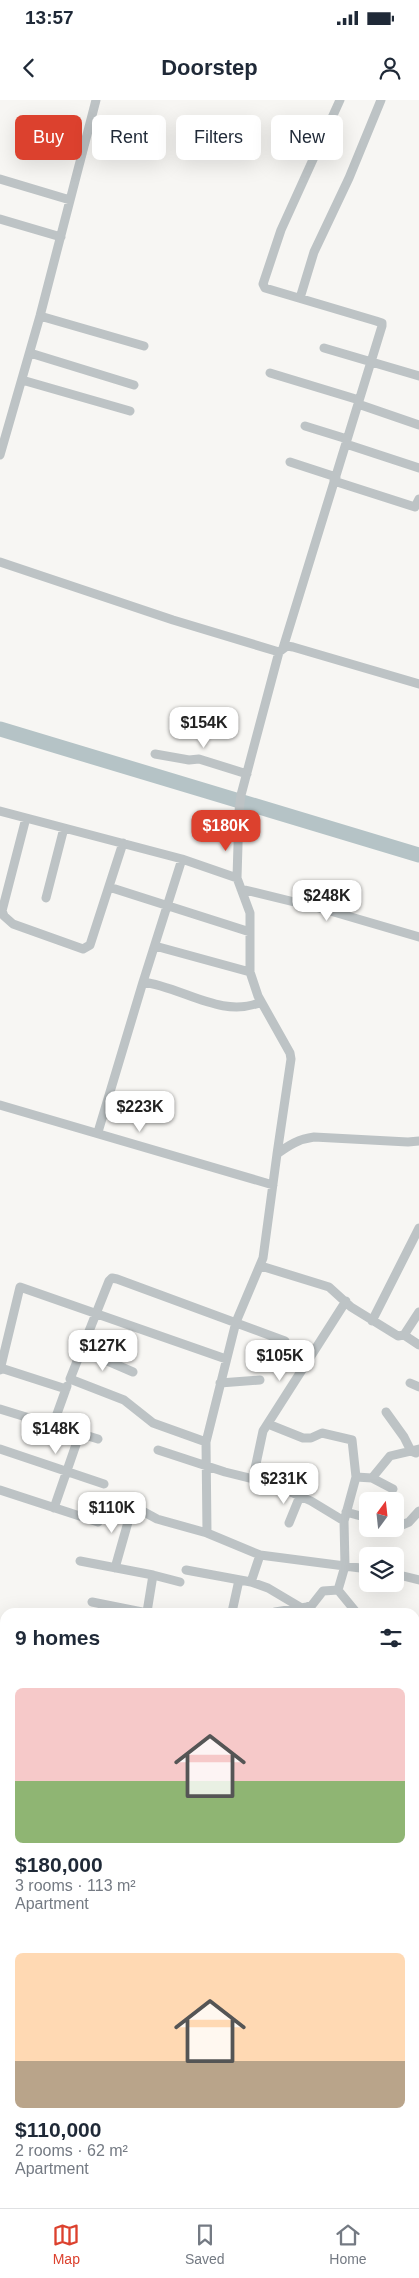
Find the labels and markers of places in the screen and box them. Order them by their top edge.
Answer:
pin: $154K [169,706,239,749]
pin: $180K [191,810,261,852]
pin: $248K [292,880,362,922]
pin: $223K [105,1090,175,1133]
pin: $127K [68,1330,138,1372]
pin: $105K [245,1340,315,1382]
pin: $148K [21,1412,91,1455]
pin: $231K [249,1462,319,1505]
pin: $110K [77,1492,147,1534]

